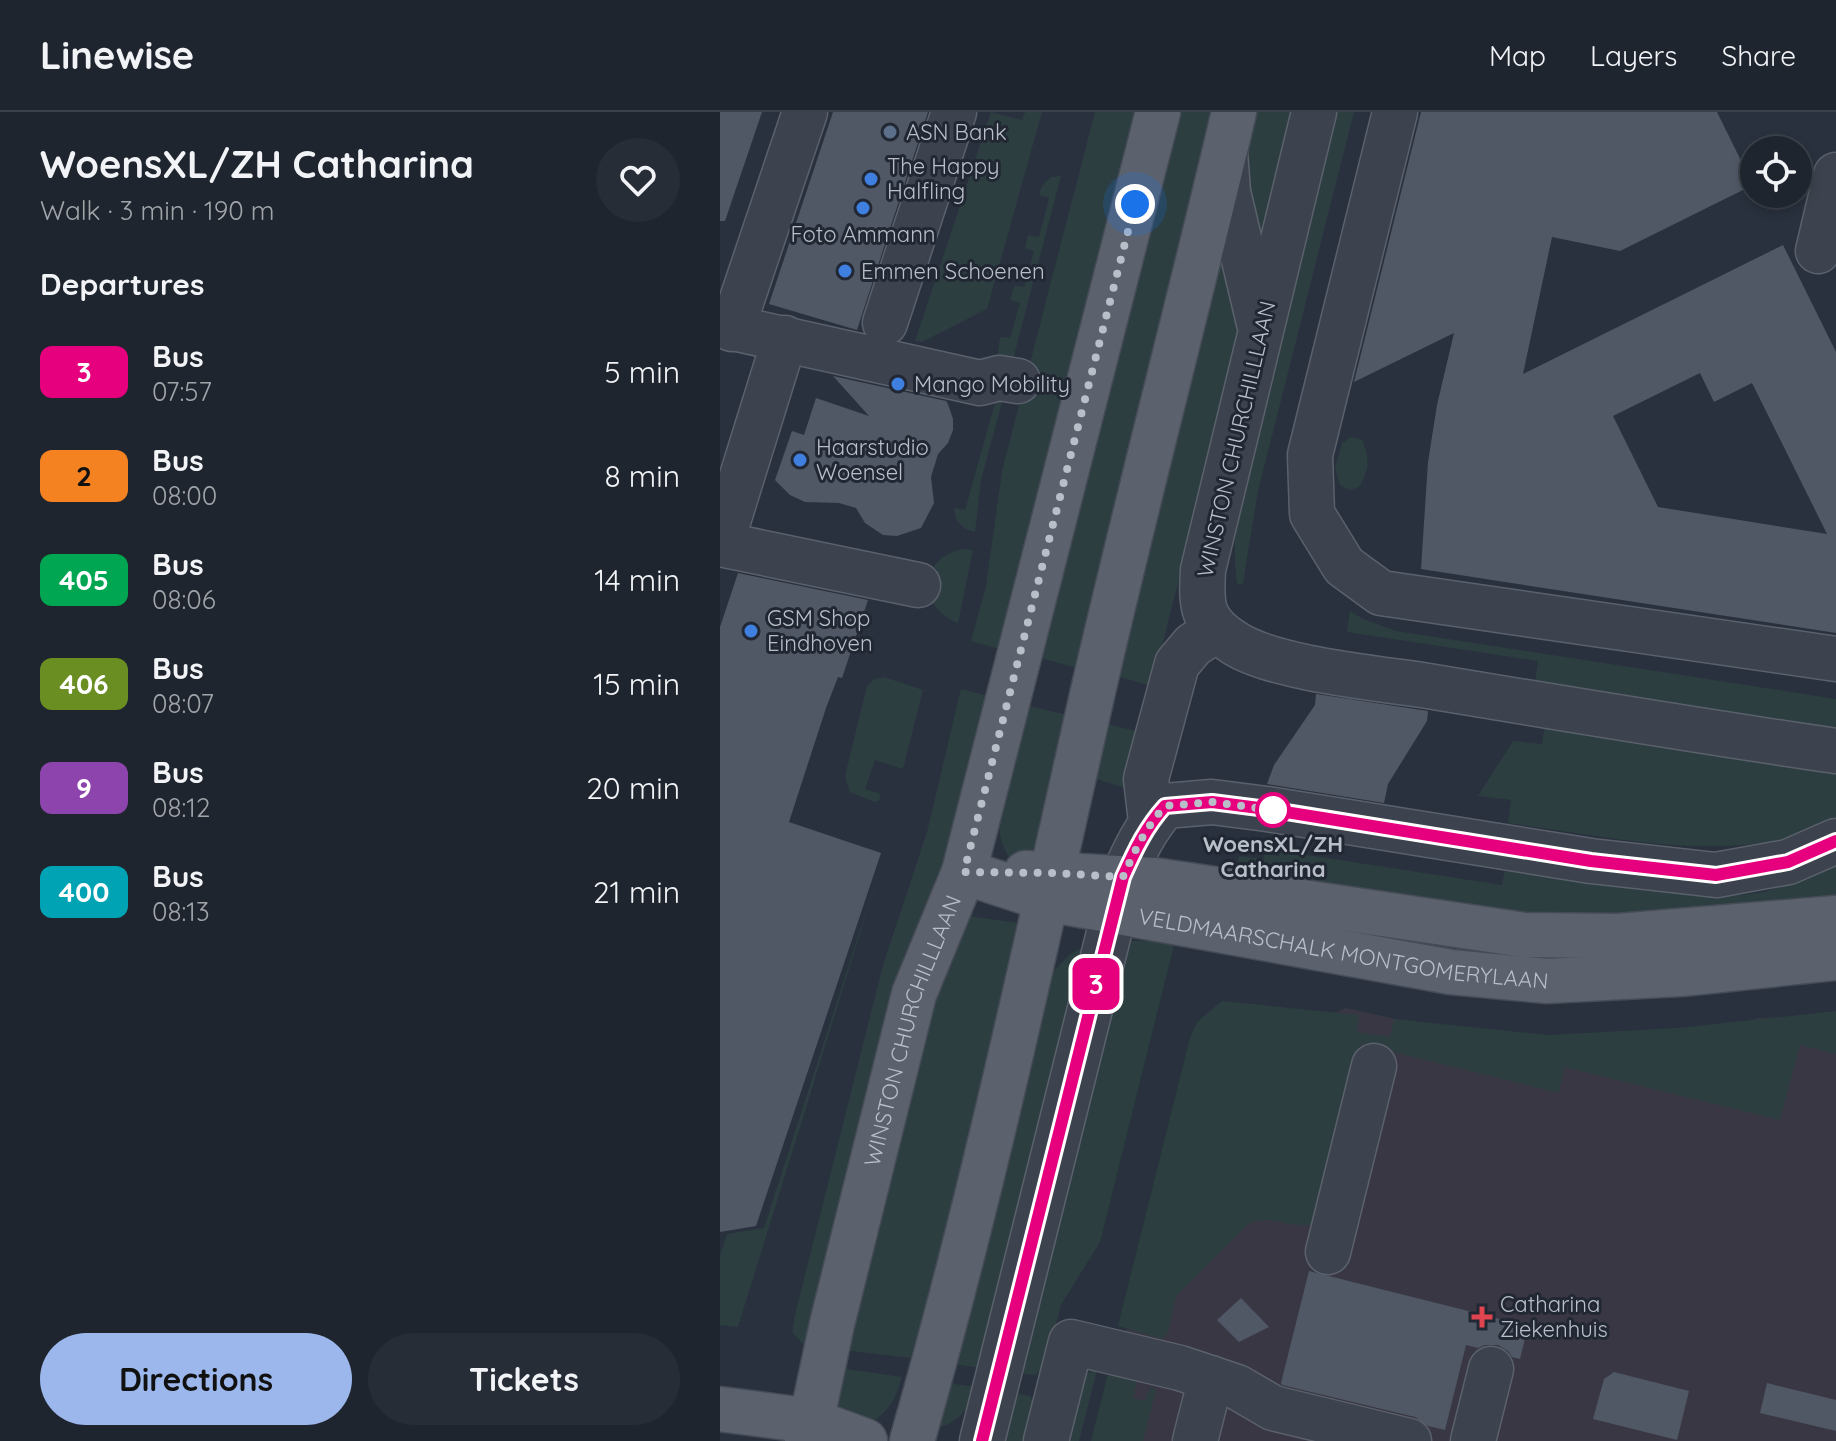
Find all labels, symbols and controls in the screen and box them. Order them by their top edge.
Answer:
text: Linewise [40,31,194,79]
text: Map [1489,38,1546,73]
text: Layers [1590,38,1677,73]
text: Share [1721,38,1796,73]
place label: ASN Bank [906,118,1007,146]
marker: ASN Bank [881,123,899,141]
map controls [1740,136,1812,208]
button: locate [1740,136,1812,208]
button: heart [596,138,680,222]
text: WoensXL/ZH Catharina [40,140,474,188]
place label: The Happy Halfling [887,152,1000,205]
marker: The Happy Halfling [862,170,880,188]
your location [1115,184,1155,224]
text: Walk · 3 min · 190 m [40,194,275,227]
marker: Foto Ammann [854,199,872,217]
place label: Foto Ammann [790,220,936,248]
place label: Emmen Schoenen [861,257,1045,285]
marker: Emmen Schoenen [836,262,854,280]
text: Departures [40,265,205,303]
street label: WINSTON CHURCHILLLAAN [1191,298,1281,580]
text: Bus [152,337,204,375]
text: 5 min [604,353,680,391]
text: 3 [76,354,92,389]
place label: Mango Mobility [914,370,1070,398]
text: 07:57 [152,375,212,408]
marker: Mango Mobility [889,375,907,393]
place label: Haarstudio Woensel [816,433,929,486]
text: Bus [152,441,204,479]
marker: Haarstudio Woensel [791,451,809,469]
text: 8 min [604,457,680,495]
text: 2 [76,458,92,493]
text: 08:00 [152,479,217,512]
text: Bus [152,545,204,583]
text: 14 min [594,561,680,599]
text: 405 [59,562,109,597]
text: 08:06 [152,583,216,616]
place label: GSM Shop Eindhoven [767,604,873,657]
marker: GSM Shop Eindhoven [742,622,760,640]
text: Bus [152,649,204,687]
text: 15 min [593,665,680,703]
text: 406 [59,666,109,701]
text: 08:07 [152,687,214,720]
text: Bus [152,753,204,791]
text: 20 min [586,769,680,807]
text: 9 [76,770,92,805]
text: 08:12 [152,791,210,824]
marker: WoensXL/ZH Catharina [1256,793,1290,827]
place label: WoensXL/ZH Catharina [1203,830,1343,883]
text: Bus [152,857,204,895]
text: 21 min [593,873,680,911]
text: 400 [59,874,109,909]
street label: WINSTON CHURCHILLLAAN [858,891,967,1169]
text: 08:13 [152,895,210,928]
street label: VELDMAARSCHALK MONTGOMERYLAAN [1136,902,1550,995]
line badge: 3 [1070,958,1122,1010]
text: 3 [1088,966,1104,1001]
place label: Catharina Ziekenhuis [1500,1290,1608,1343]
marker: Catharina Ziekenhuis [1471,1306,1493,1328]
button: Directions [40,1333,352,1425]
button: Tickets [368,1333,680,1425]

